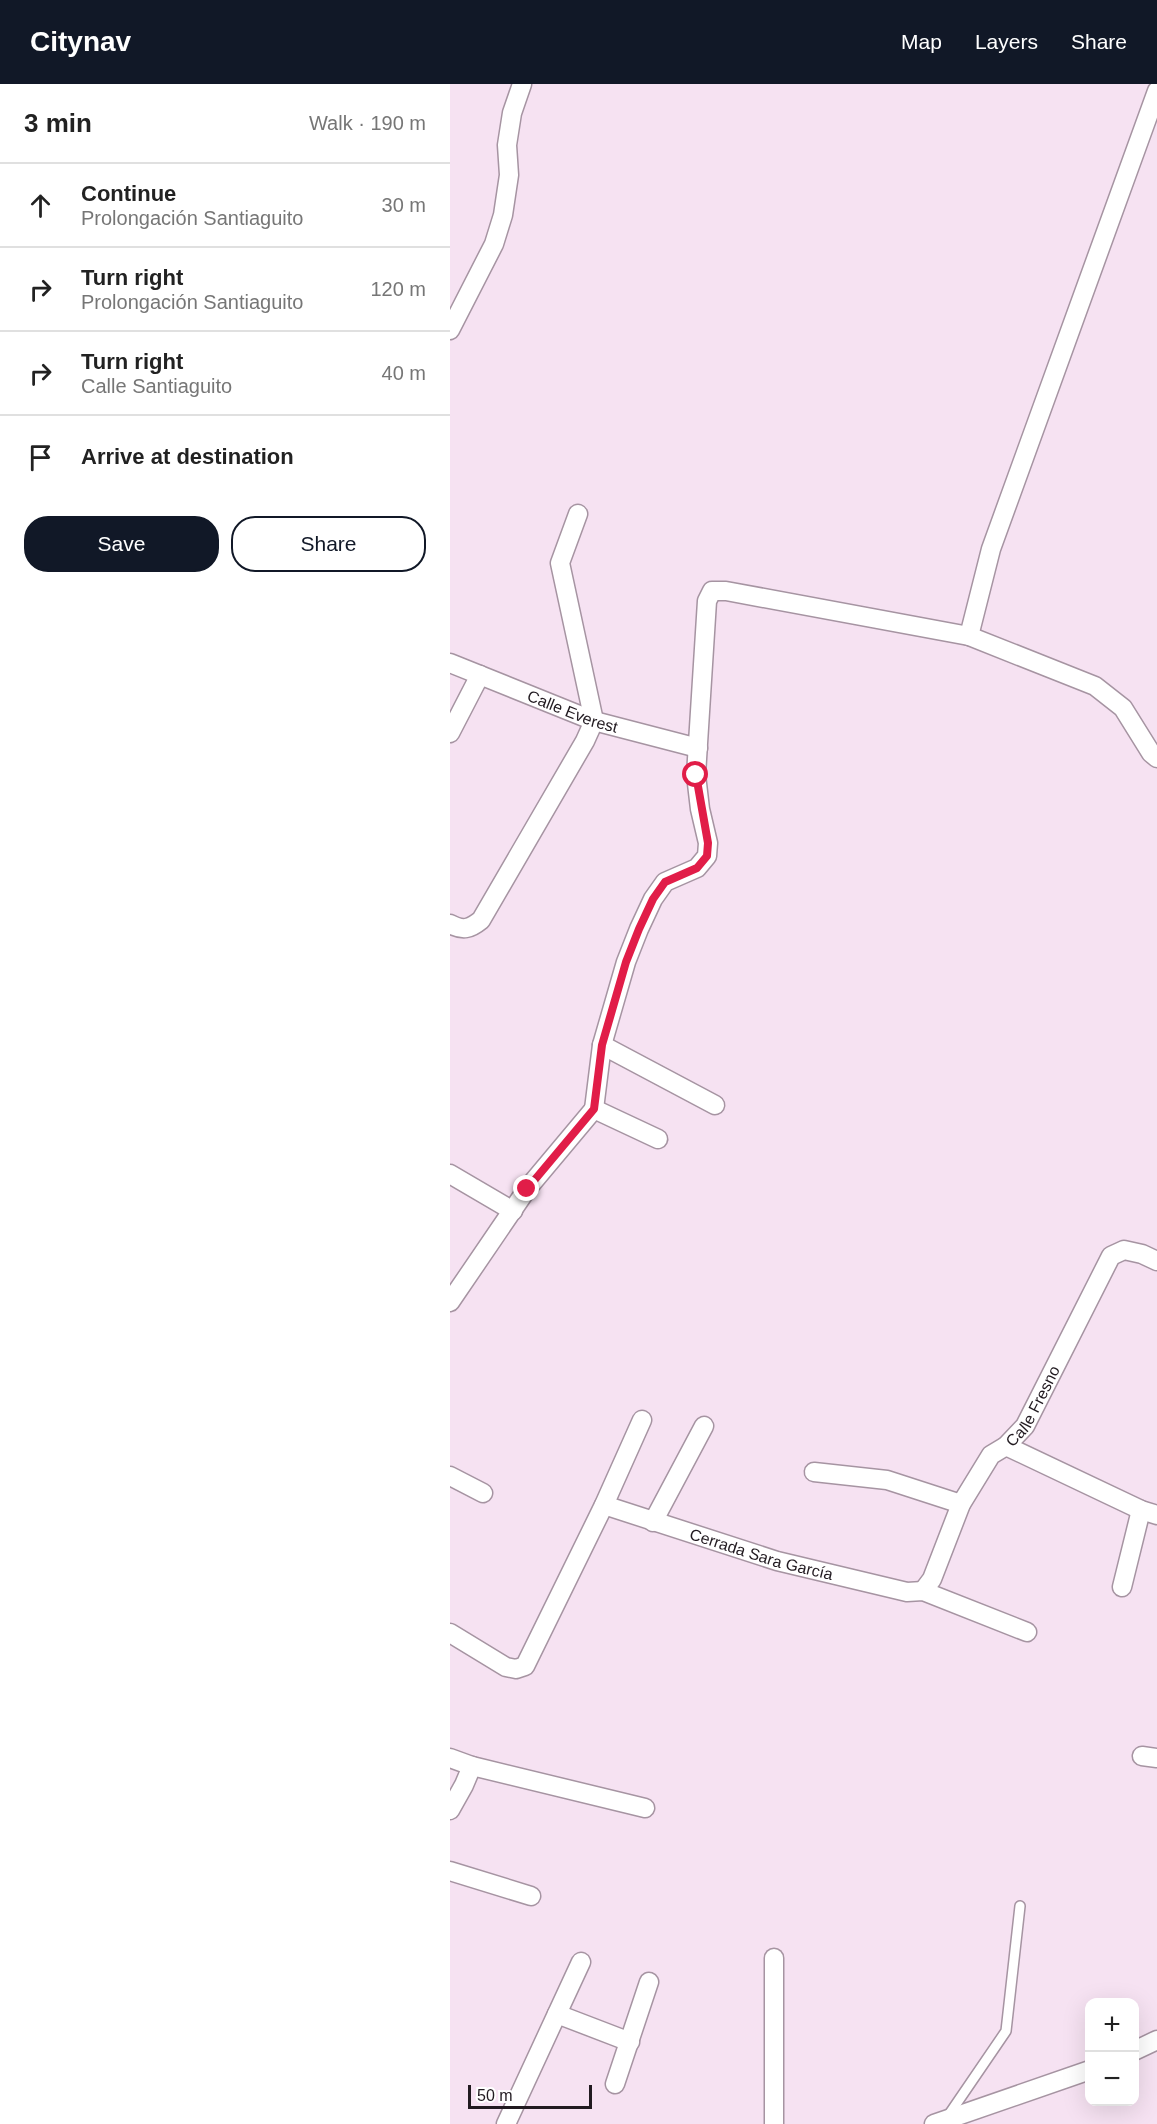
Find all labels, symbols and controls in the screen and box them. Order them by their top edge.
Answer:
text: Citynav [30,26,131,57]
text: Map [901,30,942,53]
text: Layers [975,30,1038,53]
text: Share [1071,30,1127,53]
text: 3 min [24,108,92,138]
text: Walk · 190 m [309,112,426,134]
text: Continue [81,181,176,206]
icon: ahead [24,189,57,222]
text: 30 m [382,194,426,216]
text: Prolongación Santiaguito [81,207,303,229]
text: Turn right [81,265,183,290]
icon: right [24,273,57,306]
text: 120 m [370,278,426,300]
text: Prolongación Santiaguito [81,291,303,313]
text: Turn right [81,349,183,374]
icon: right [24,357,57,390]
text: 40 m [382,362,426,384]
text: Calle Santiaguito [81,375,232,397]
icon: arrive [24,441,57,474]
text: Arrive at destination [81,444,294,469]
button: Save [24,516,219,572]
button: Share [231,516,426,572]
street label: Calle Everest [525,687,620,736]
route start [682,761,708,787]
route end [513,1175,539,1201]
street label: Calle Fresno [1002,1363,1063,1450]
street label: Cerrada Sara García [688,1525,835,1583]
map controls [1085,1998,1139,2106]
button: + [1085,1998,1139,2052]
button: − [1085,2052,1139,2106]
scale bar [468,2082,592,2110]
text: 50 m [477,2087,513,2104]

